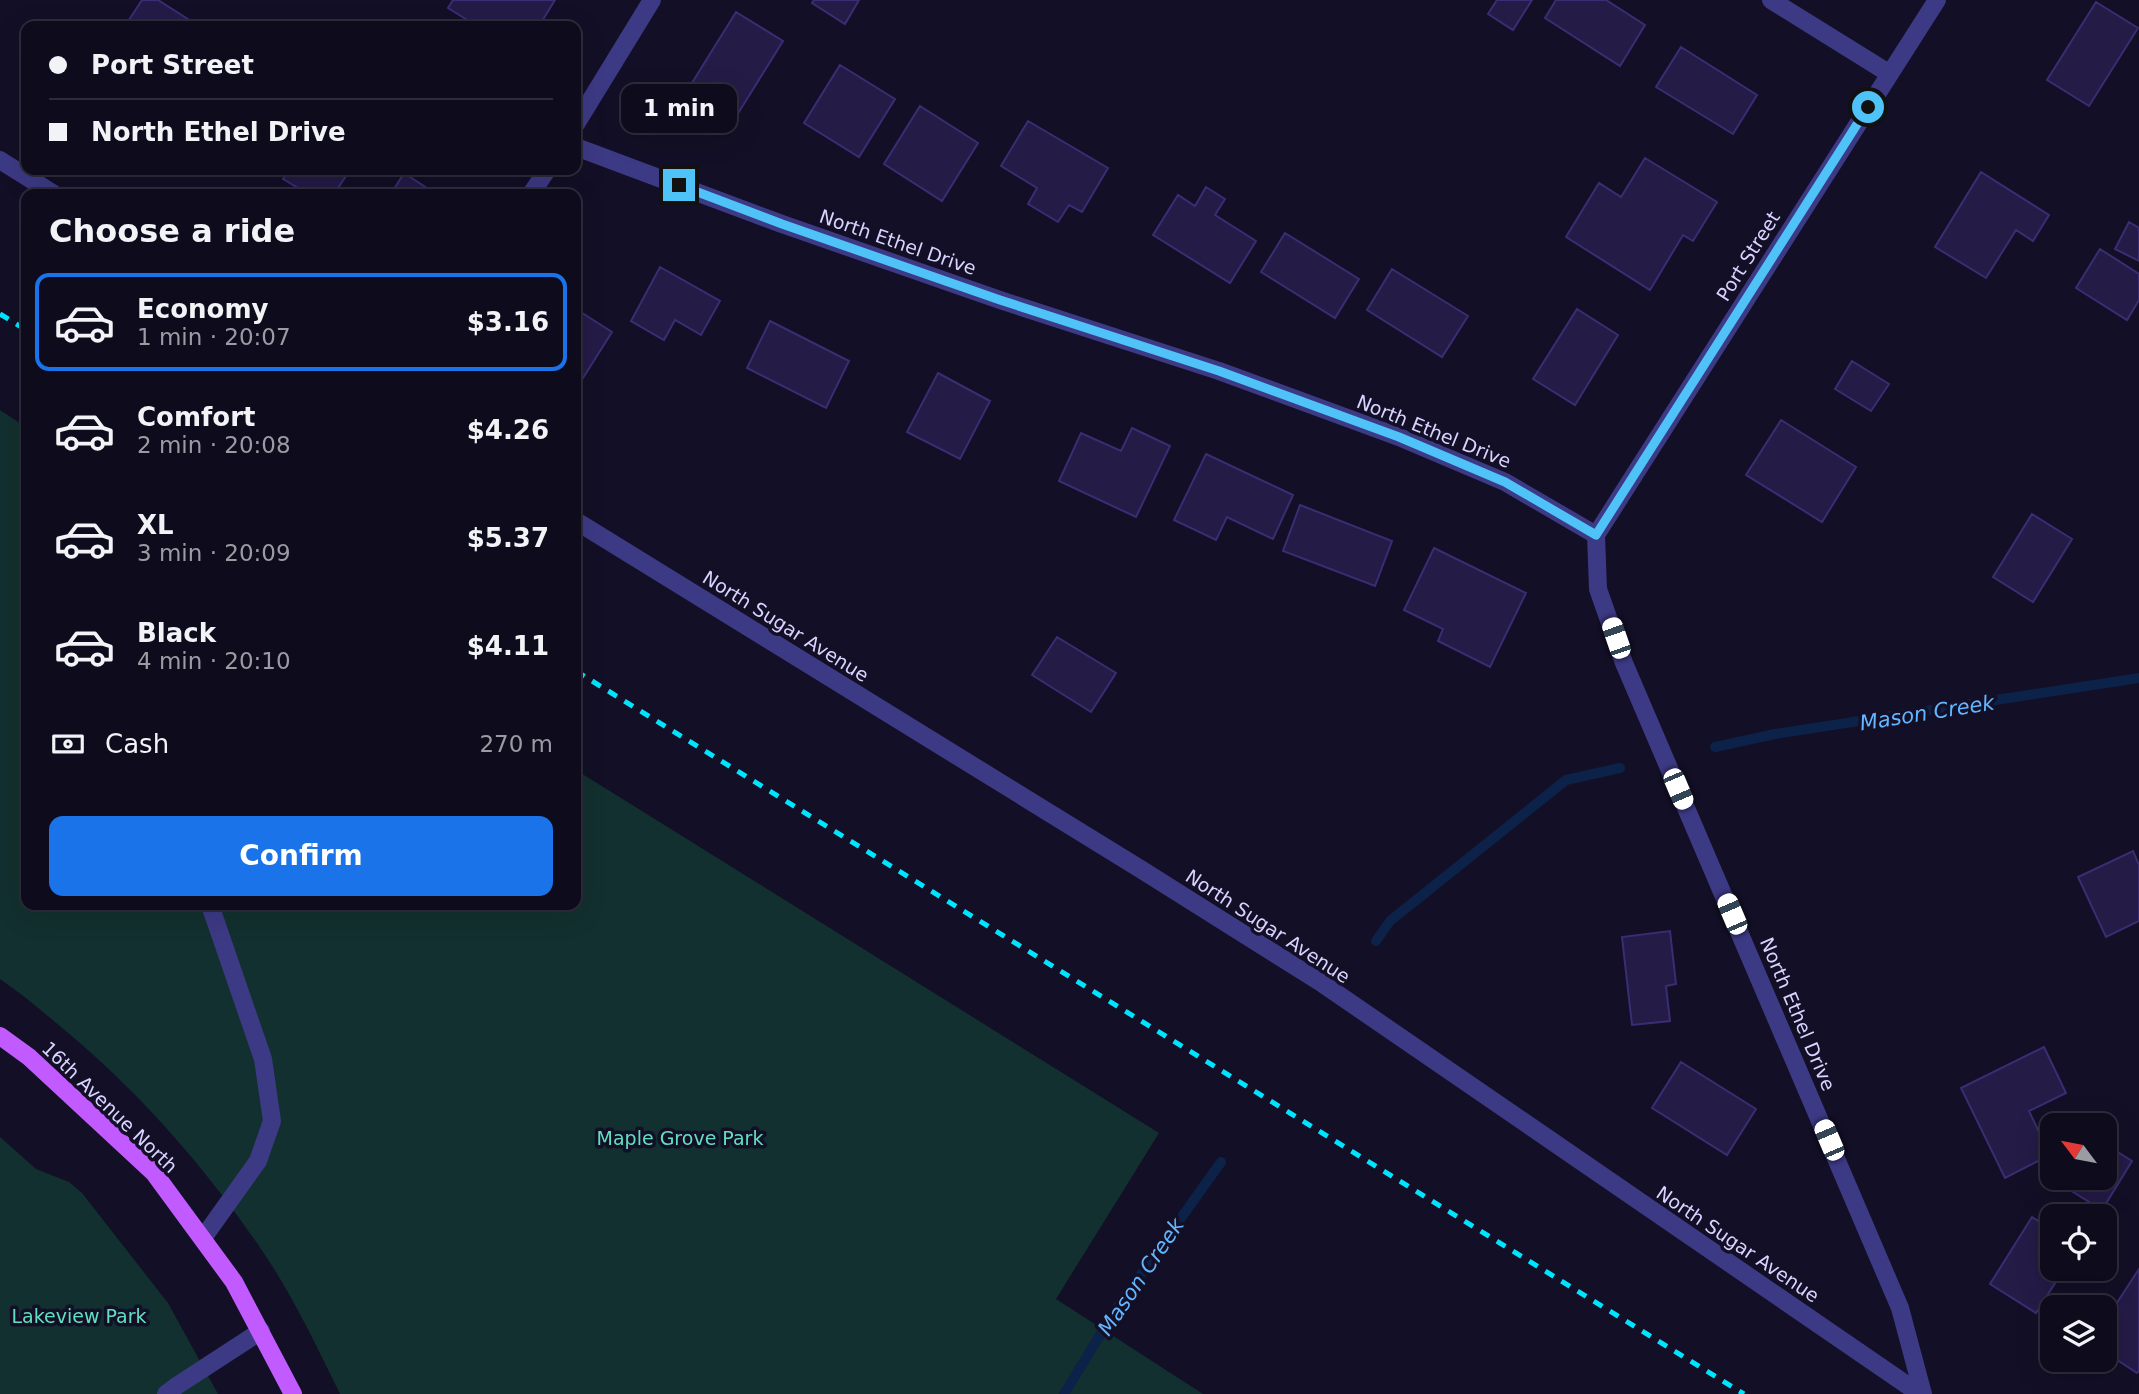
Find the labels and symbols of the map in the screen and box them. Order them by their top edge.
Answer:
callout: 1 min [621,83,737,132]
route start [1852,91,1884,123]
route end [663,169,695,201]
street label: North Ethel Drive [817,205,979,279]
street label: Port Street [1712,207,1784,305]
street label: North Ethel Drive [1354,390,1514,472]
street label: North Sugar Avenue [699,566,873,686]
car [1600,615,1633,661]
water label: Mason Creek [1858,690,1997,735]
car [1661,766,1696,812]
street label: North Sugar Avenue [1182,865,1354,987]
car [1715,891,1750,937]
street label: North Ethel Drive [1756,934,1840,1094]
street label: 16th Avenue North [38,1037,182,1177]
north arrow [2040,1113,2118,1190]
car [1812,1117,1847,1163]
park label: Maple Grove Park [597,1127,763,1149]
street label: North Sugar Avenue [1652,1181,1824,1307]
water label: Mason Creek [1093,1213,1189,1340]
park label: Lakeview Park [11,1305,147,1327]

